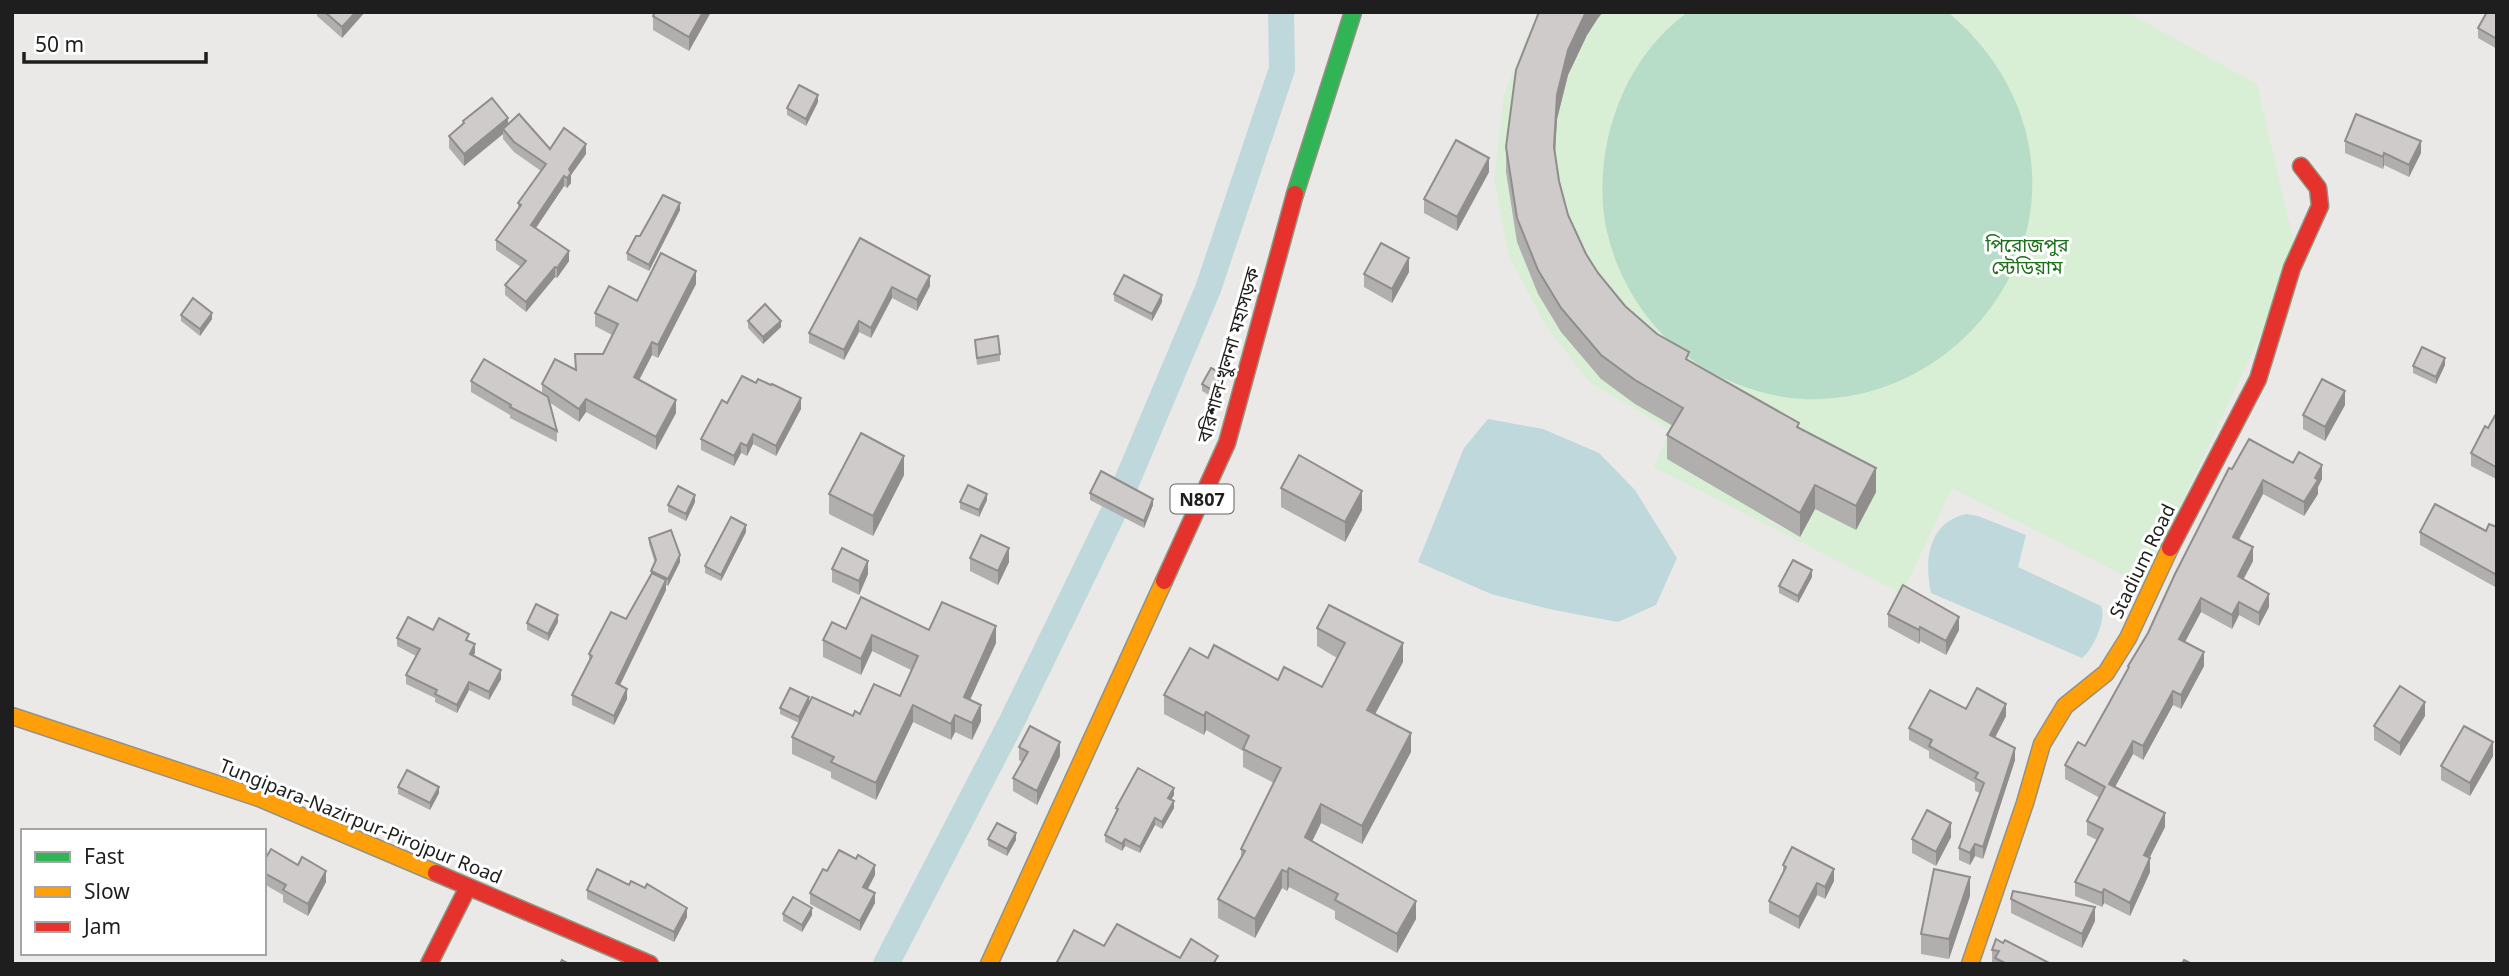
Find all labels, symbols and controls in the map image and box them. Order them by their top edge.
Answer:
scale bar [24,21,206,65]
text: 50 m [35,30,84,58]
park label: পিরোজপুর স্টেডিয়াম [1984,232,2069,280]
street label: বরিশাল-খুলনা মহাসড়ক [1190,264,1266,447]
road number: N807 [1170,485,1234,514]
street label: Stadium Road [2103,499,2181,623]
street label: Tungipara-Nazirpur-Pirojpur Road [216,752,506,890]
legend [21,829,266,955]
text: Fast [84,842,125,870]
text: Slow [84,877,130,905]
text: Jam [82,912,121,940]

